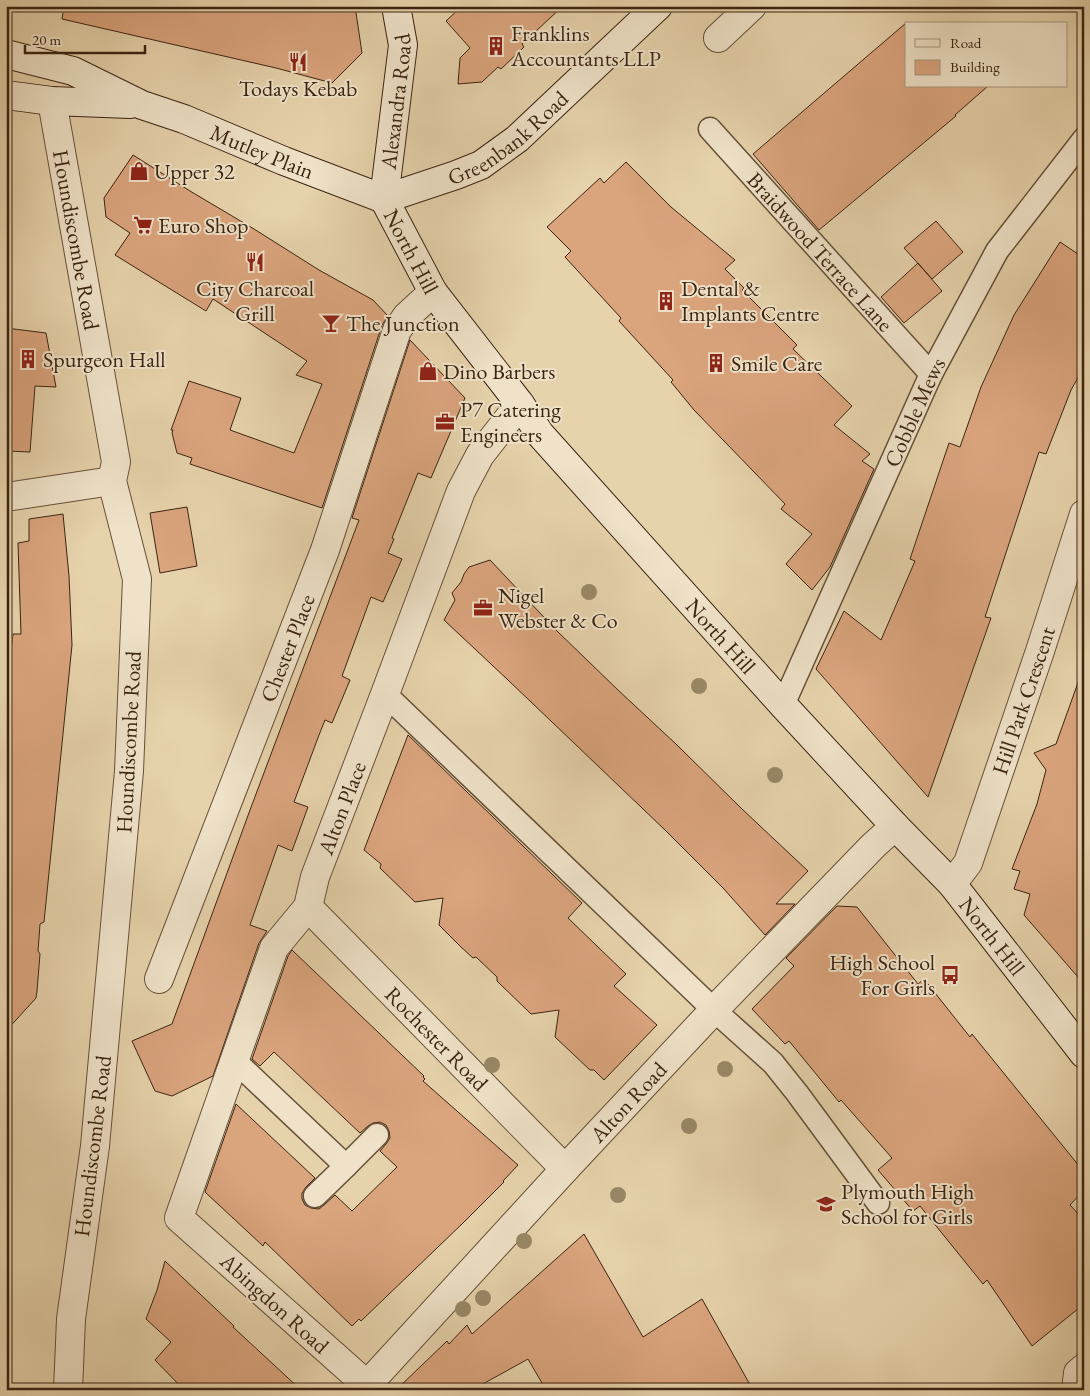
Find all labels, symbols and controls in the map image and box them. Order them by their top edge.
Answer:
place label: Franklins Accountants LLP [510,19,661,73]
scale bar [25,22,145,54]
legend [905,22,1068,88]
text: 20 m [32,30,61,49]
street label: Alexandra Road [374,31,418,172]
text: Road [950,33,982,52]
building icon: Franklins Accountants LLP [485,35,507,57]
restaurant icon: Todays Kebab [287,51,309,73]
text: Building [950,57,1000,76]
place label: Todays Kebab [239,74,357,103]
street label: Greenbank Road [443,84,575,192]
street label: Mutley Plain [206,118,318,186]
street label: Houndiscombe Road [46,148,106,333]
place label: Upper 32 [154,157,235,186]
shop icon: Upper 32 [128,160,150,182]
street label: Braidwood Terrace Lane [741,166,900,338]
street label: North Hill [377,204,445,299]
place label: Euro Shop [158,211,249,240]
supermarket icon: Euro Shop [132,214,154,236]
restaurant icon: City Charcoal Grill [244,251,266,273]
place label: City Charcoal Grill [196,274,314,328]
place label: Dental & Implants Centre [681,274,820,328]
building icon: Dental & Implants Centre [655,290,677,312]
place label: The Junction [346,309,460,338]
bar icon: The Junction [320,312,342,334]
place label: Spurgeon Hall [43,345,166,374]
building icon: Spurgeon Hall [17,348,39,370]
place label: Smile Care [731,349,823,378]
building icon: Smile Care [705,352,727,374]
street label: Cobble Mews [877,352,952,472]
place label: Dino Barbers [443,357,555,386]
shop icon: Dino Barbers [417,360,439,382]
place label: P7 Catering Engineers [460,395,561,449]
office icon: P7 Catering Engineers [434,411,456,433]
place label: Nigel Webster & Co [498,581,618,635]
street label: Chester Place [254,590,322,706]
street label: North Hill [679,592,762,680]
office icon: Nigel Webster & Co [472,597,494,619]
street label: Hill Park Crescent [985,623,1062,778]
street label: Houndiscombe Road [109,649,148,834]
street label: Alton Place [310,757,373,860]
street label: North Hill [952,891,1032,982]
place label: High School For Girls [829,948,935,1002]
bus stop icon: High School For Girls [939,964,961,986]
street label: Rochester Road [379,980,495,1098]
street label: Houndiscombe Road [67,1053,118,1238]
street label: Alton Road [583,1055,674,1150]
place label: Plymouth High School for Girls [841,1177,974,1231]
school or university icon: Plymouth High School for Girls [815,1193,837,1215]
street label: Abingdon Road [213,1246,336,1361]

